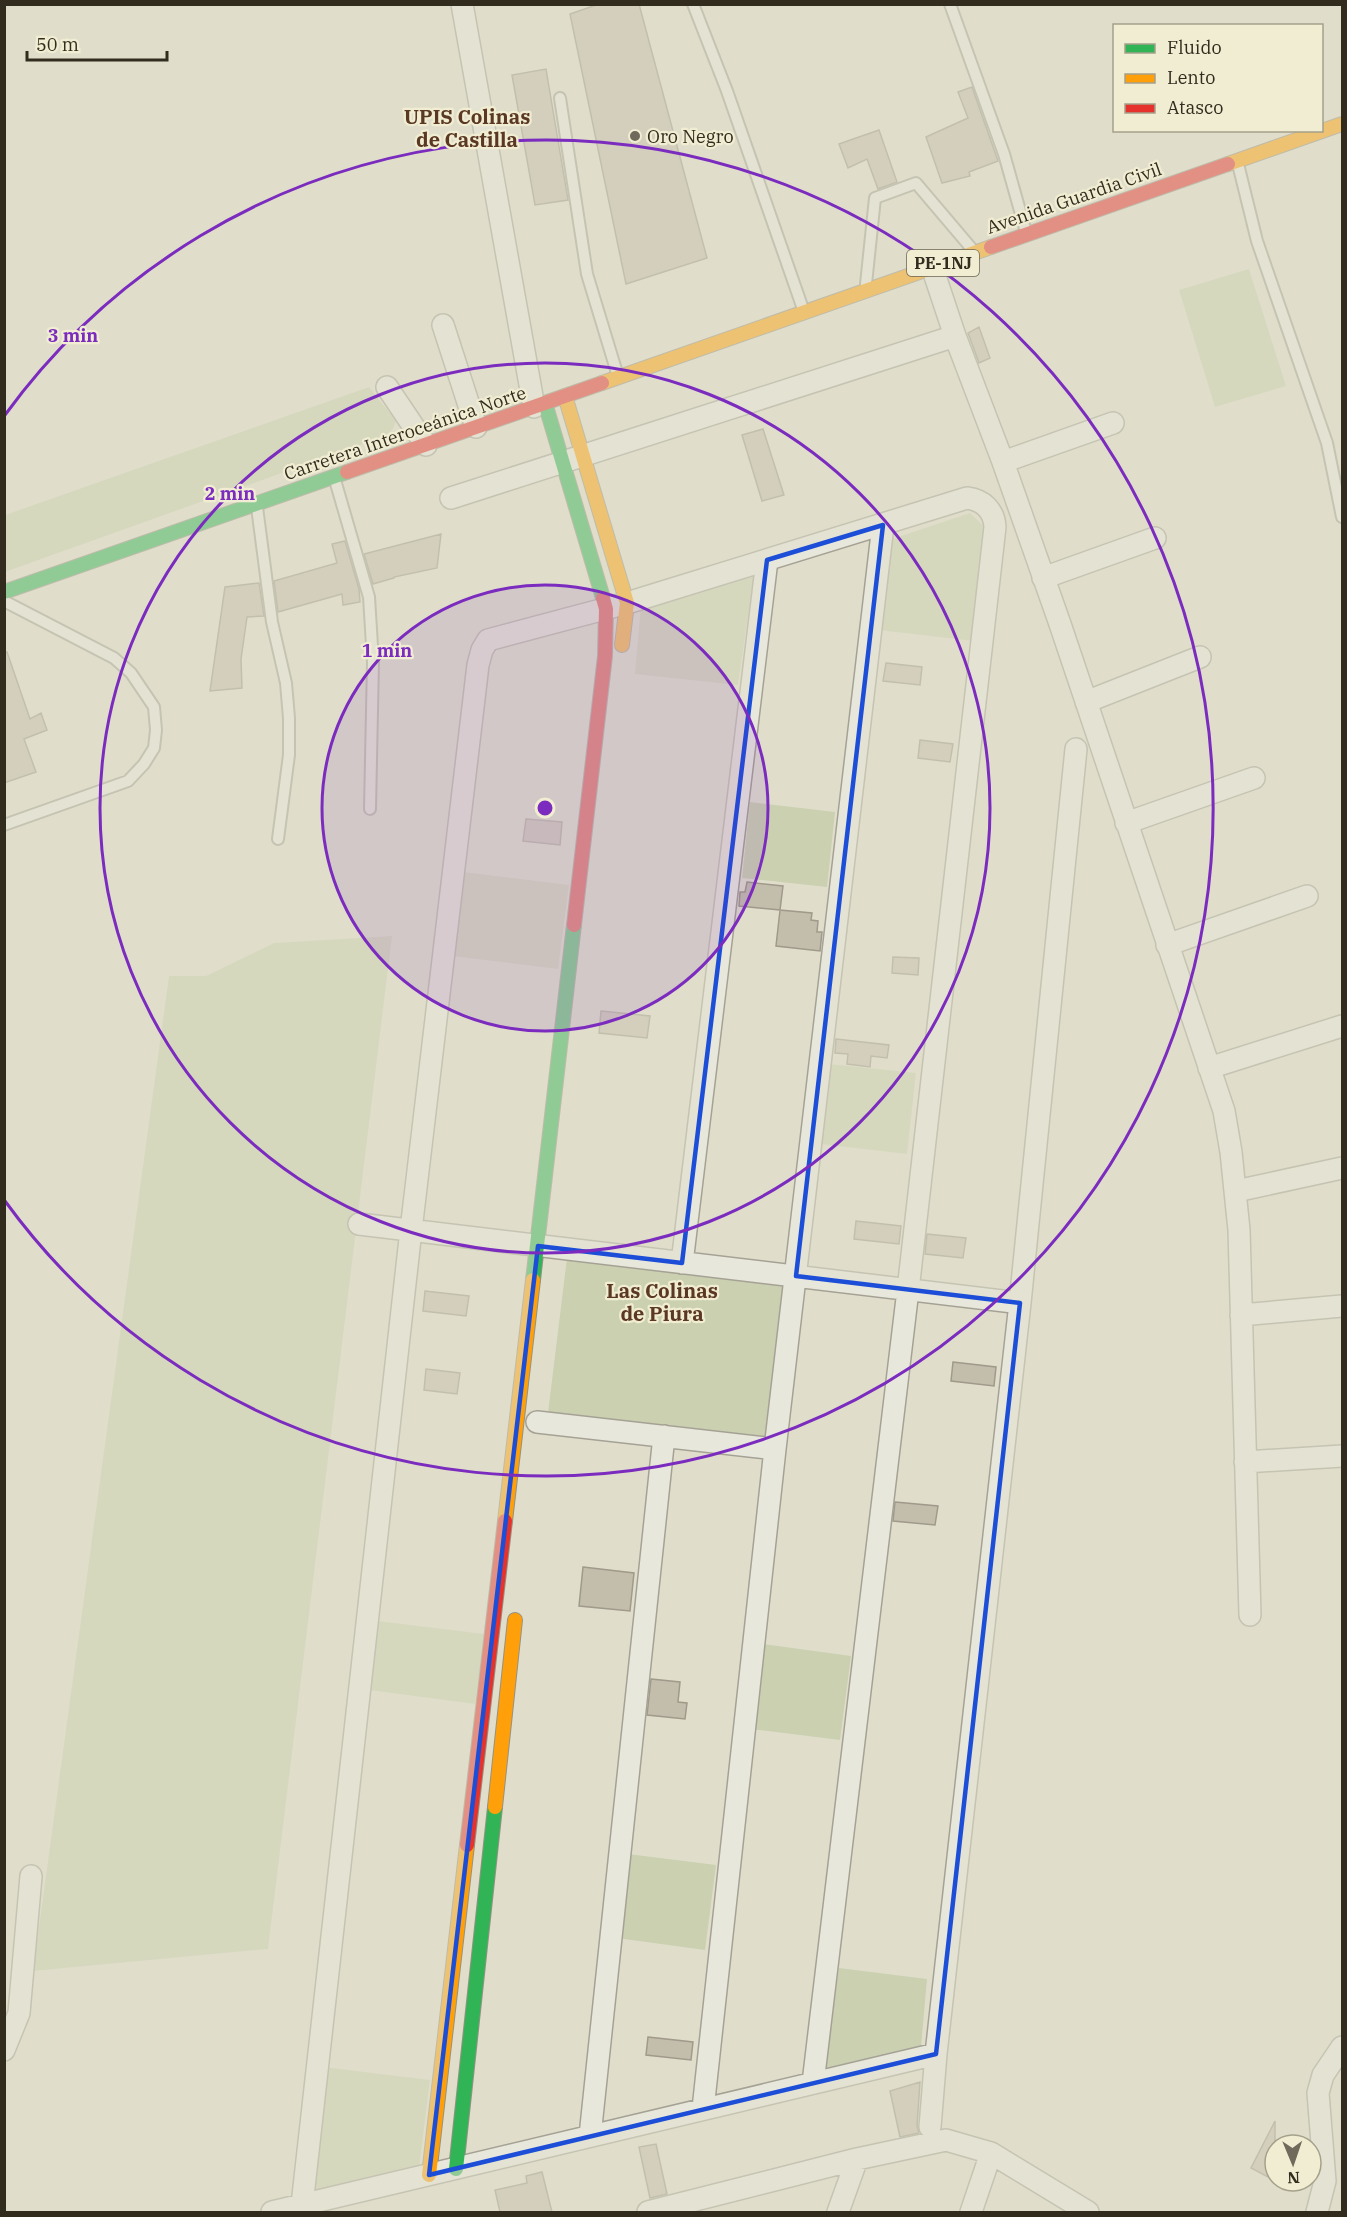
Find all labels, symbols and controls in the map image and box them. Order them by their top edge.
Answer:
scale bar [27,24,166,62]
legend [1113,24,1323,132]
text: 50 m [36,33,79,56]
text: Fluido [1167,36,1222,59]
text: Lento [1167,66,1215,89]
text: Atasco [1167,96,1223,119]
district label: UPIS Colinas de Castilla [404,103,530,153]
place label: Oro Negro [647,125,734,148]
marker: Oro Negro [628,129,642,143]
street label: Avenida Guardia Civil [983,157,1165,239]
road number: PE-1NJ [907,250,979,276]
text: 3 min [48,324,98,347]
street label: Carretera Interoceánica Norte [281,381,529,485]
text: 2 min [205,482,255,505]
text: 1 min [362,639,412,662]
centre of rings [535,798,555,818]
district label: Las Colinas de Piura [606,1277,718,1327]
north arrow [1263,2133,1323,2193]
text: N [1287,2168,1300,2188]

